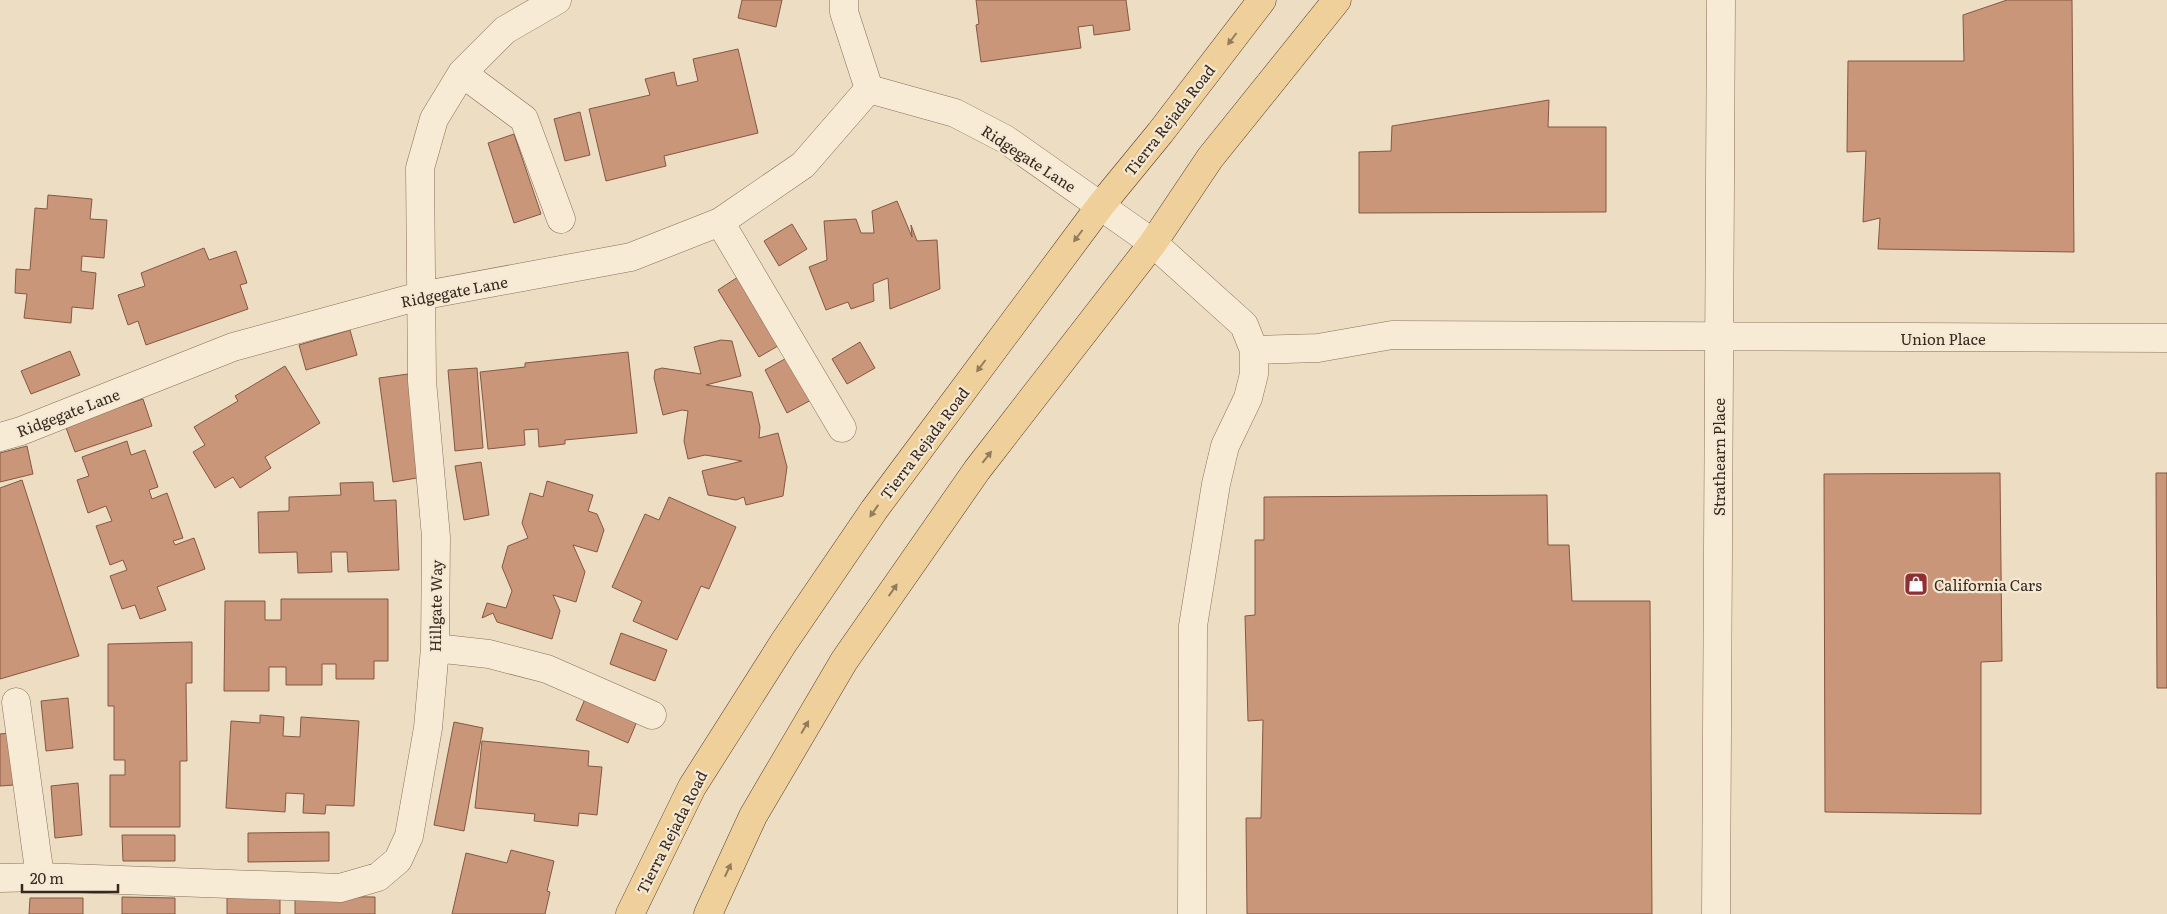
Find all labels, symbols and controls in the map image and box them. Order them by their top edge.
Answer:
one-way arrow [1227,32,1237,46]
street label: Tierra Rejada Road [1118,59,1220,181]
street label: Ridgegate Lane [977,119,1081,197]
one-way arrow [1073,229,1083,243]
street label: Ridgegate Lane [398,269,510,313]
street label: Union Place [1900,327,1986,350]
one-way arrow [976,359,986,373]
street label: Ridgegate Lane [13,382,123,442]
street label: Tierra Rejada Road [874,382,974,504]
street label: Strathearn Place [1707,398,1730,516]
one-way arrow [981,451,992,464]
one-way arrow [869,504,879,517]
street label: Hillgate Way [423,559,447,652]
shop icon: California Cars [1903,571,1929,597]
place label: California Cars [1934,573,2042,596]
one-way arrow [888,583,898,597]
one-way arrow [801,720,810,733]
street label: Tierra Rejada Road [630,766,712,898]
scale bar [22,862,119,894]
one-way arrow [725,863,733,877]
text: 20 m [30,866,64,889]

